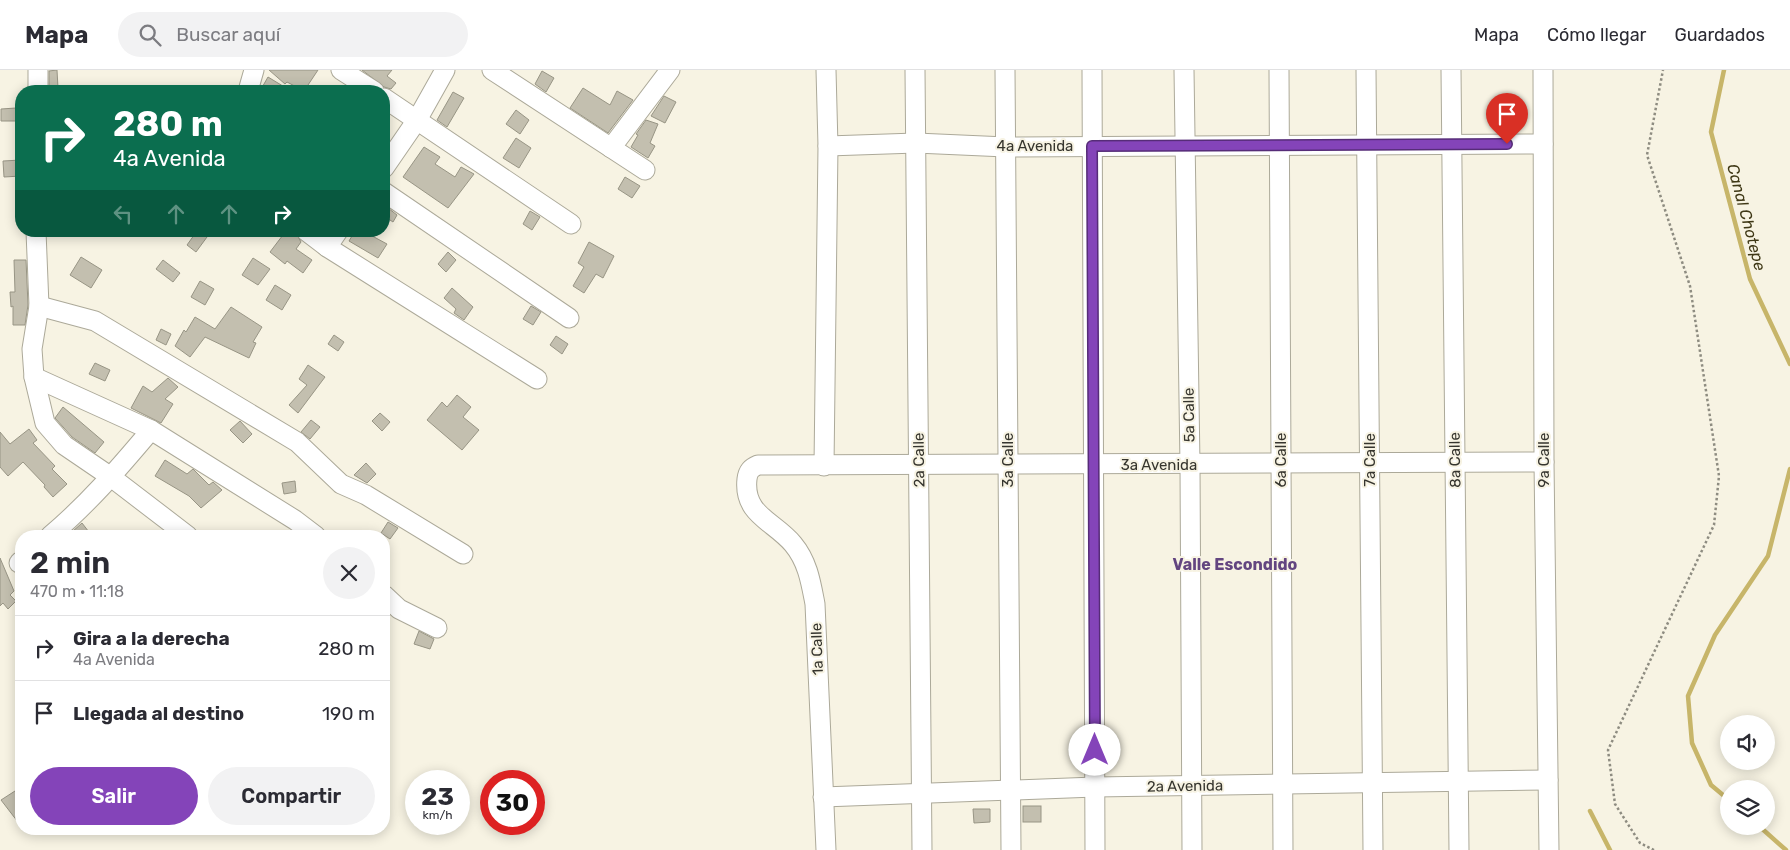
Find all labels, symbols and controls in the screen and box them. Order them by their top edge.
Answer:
search box [118,12,468,57]
text: Mapa [25,21,88,49]
icon: search [136,21,164,49]
text: Buscar aquí [176,23,280,46]
text: Mapa [1474,24,1519,46]
text: Cómo llegar [1547,24,1646,46]
text: Guardados [1674,24,1765,46]
pin [1486,93,1528,144]
icon: arrive [1493,100,1521,128]
text: 280 m [113,103,223,145]
icon: right [30,105,95,170]
street label: 4a Avenida [997,137,1073,155]
text: 4a Avenida [113,145,226,172]
water label: Canal Chotepe [1723,162,1770,273]
icon: left [109,200,137,228]
icon: ahead [162,200,190,228]
icon: ahead [215,200,243,228]
icon: right [268,200,296,228]
street label: 5a Calle [1180,387,1198,443]
street label: 2a Calle [910,432,928,488]
street label: 8a Calle [1446,432,1464,488]
street label: 3a Calle [999,433,1017,487]
street label: 6a Calle [1272,433,1290,487]
street label: 7a Calle [1361,433,1379,487]
street label: 9a Calle [1535,433,1553,487]
street label: 3a Avenida [1121,456,1197,474]
text: 2 min [30,545,110,581]
button: close [323,547,375,599]
district label: Valle Escondido [1173,555,1298,574]
text: 470 m · 11:18 [30,582,124,601]
street label: 1a Calle [807,623,827,675]
text: Gira a la derecha [73,627,230,650]
icon: right [30,634,58,662]
text: 280 m [318,637,375,660]
text: 4a Avenida [73,650,155,669]
icon: arrive [30,699,58,727]
text: Llegada al destino [73,702,244,725]
text: 190 m [322,702,375,725]
map controls [1720,715,1775,835]
button: sound [1720,715,1775,770]
position arrow [1068,723,1120,775]
button: Salir [30,767,198,825]
button: Compartir [208,767,375,825]
speed limit sign: 30 [480,770,545,835]
street label: 2a Avenida [1147,776,1223,796]
button: layers [1720,780,1775,835]
text: 23 [421,782,454,811]
text: km/h [423,808,452,822]

